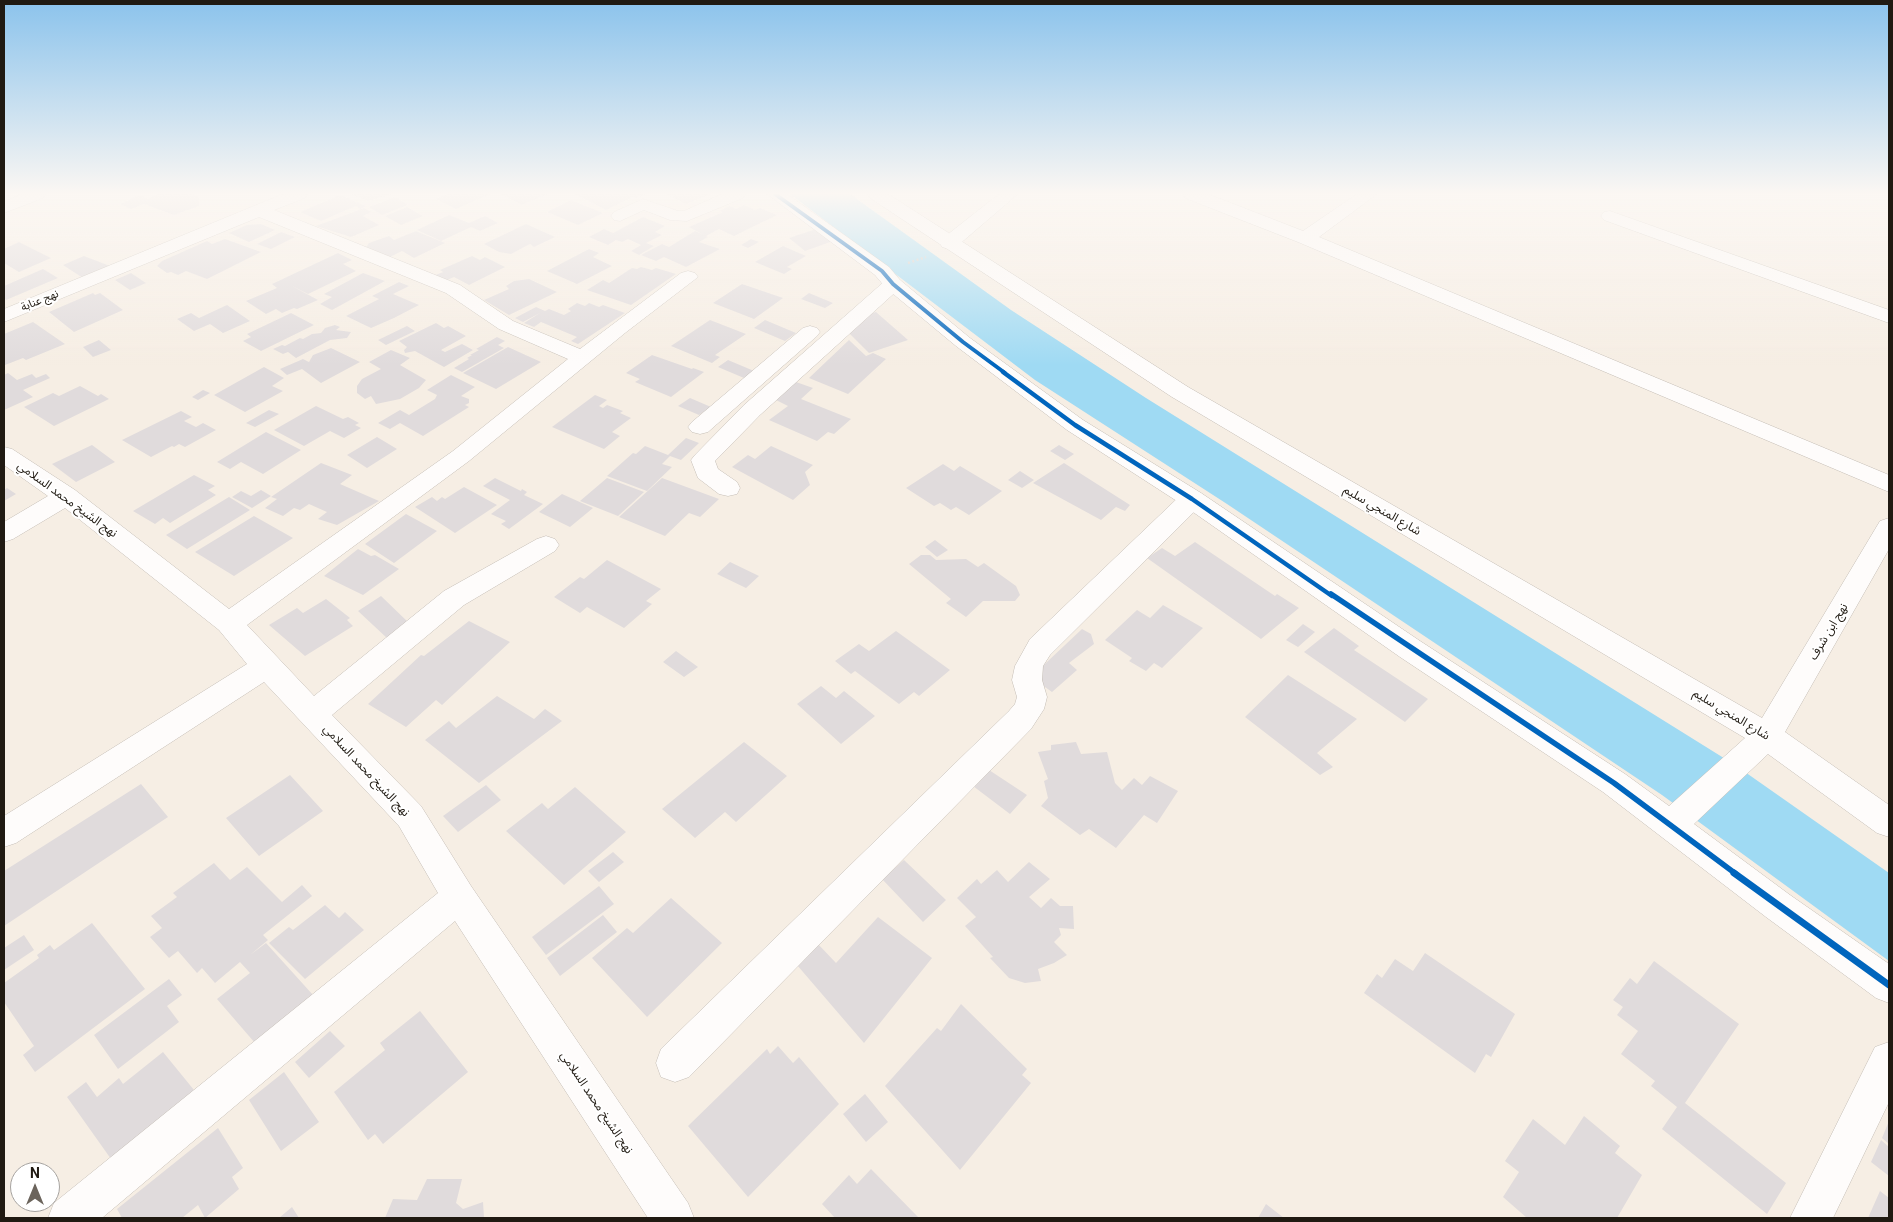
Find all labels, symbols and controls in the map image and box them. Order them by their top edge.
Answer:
street label: نهج عنابة [19,288,61,314]
street label: نهج الشيخ محمد السلامي [14,459,120,541]
street label: شارع المنجي سليم [1341,483,1423,539]
street label: نهج ابن شرف [1806,601,1852,663]
street label: شارع المنجي سليم [1690,686,1772,744]
street label: نهج الشيخ محمد السلامي [320,722,412,820]
street label: نهج الشيخ محمد السلامي [556,1049,636,1157]
north arrow [10,1162,60,1212]
text: N [30,1165,40,1181]

